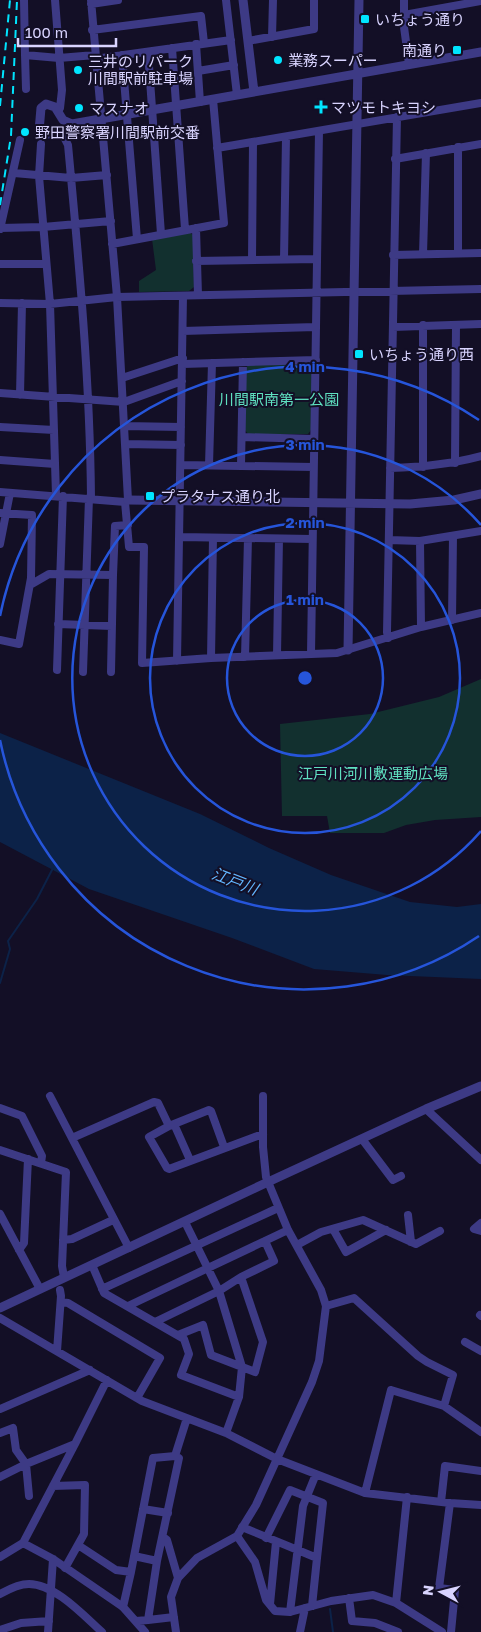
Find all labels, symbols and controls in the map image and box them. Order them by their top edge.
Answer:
place label: いちょう通り [375,10,465,28]
marker: いちょう通り [359,13,371,25]
scale bar [18,15,115,47]
text: 100 m [25,23,68,41]
place label: 南通り [402,41,447,59]
marker: 南通り [451,44,463,56]
place label: 業務スーパー [288,51,378,69]
place label: 三井のリパーク 川間駅前駐車場 [88,52,193,87]
marker: 業務スーパー [272,54,284,66]
marker: 三井のリパーク 川間駅前駐車場 [72,64,84,76]
place label: マツモトキヨシ [331,98,436,116]
place label: マスナオ [89,99,149,117]
marker: マツモトキヨシ [315,101,327,113]
marker: マスナオ [73,102,85,114]
place label: 野田警察署川間駅前交番 [35,123,200,141]
marker: 野田警察署川間駅前交番 [19,126,31,138]
place label: いちょう通り西 [369,345,474,363]
marker: いちょう通り西 [353,348,365,360]
text: 4 min [285,357,325,375]
park label: 川間駅南第一公園 [219,390,339,408]
text: 3 min [285,435,325,453]
place label: プラタナス通り北 [160,487,280,505]
marker: プラタナス通り北 [144,490,156,502]
text: 2 min [285,513,325,531]
text: 1 min [286,590,324,608]
centre of rings [296,669,314,687]
park label: 江戸川河川敷運動広場 [298,764,448,782]
water label: 江戸川 [209,863,263,900]
north arrow [416,1567,466,1617]
text: N [419,1584,437,1597]

